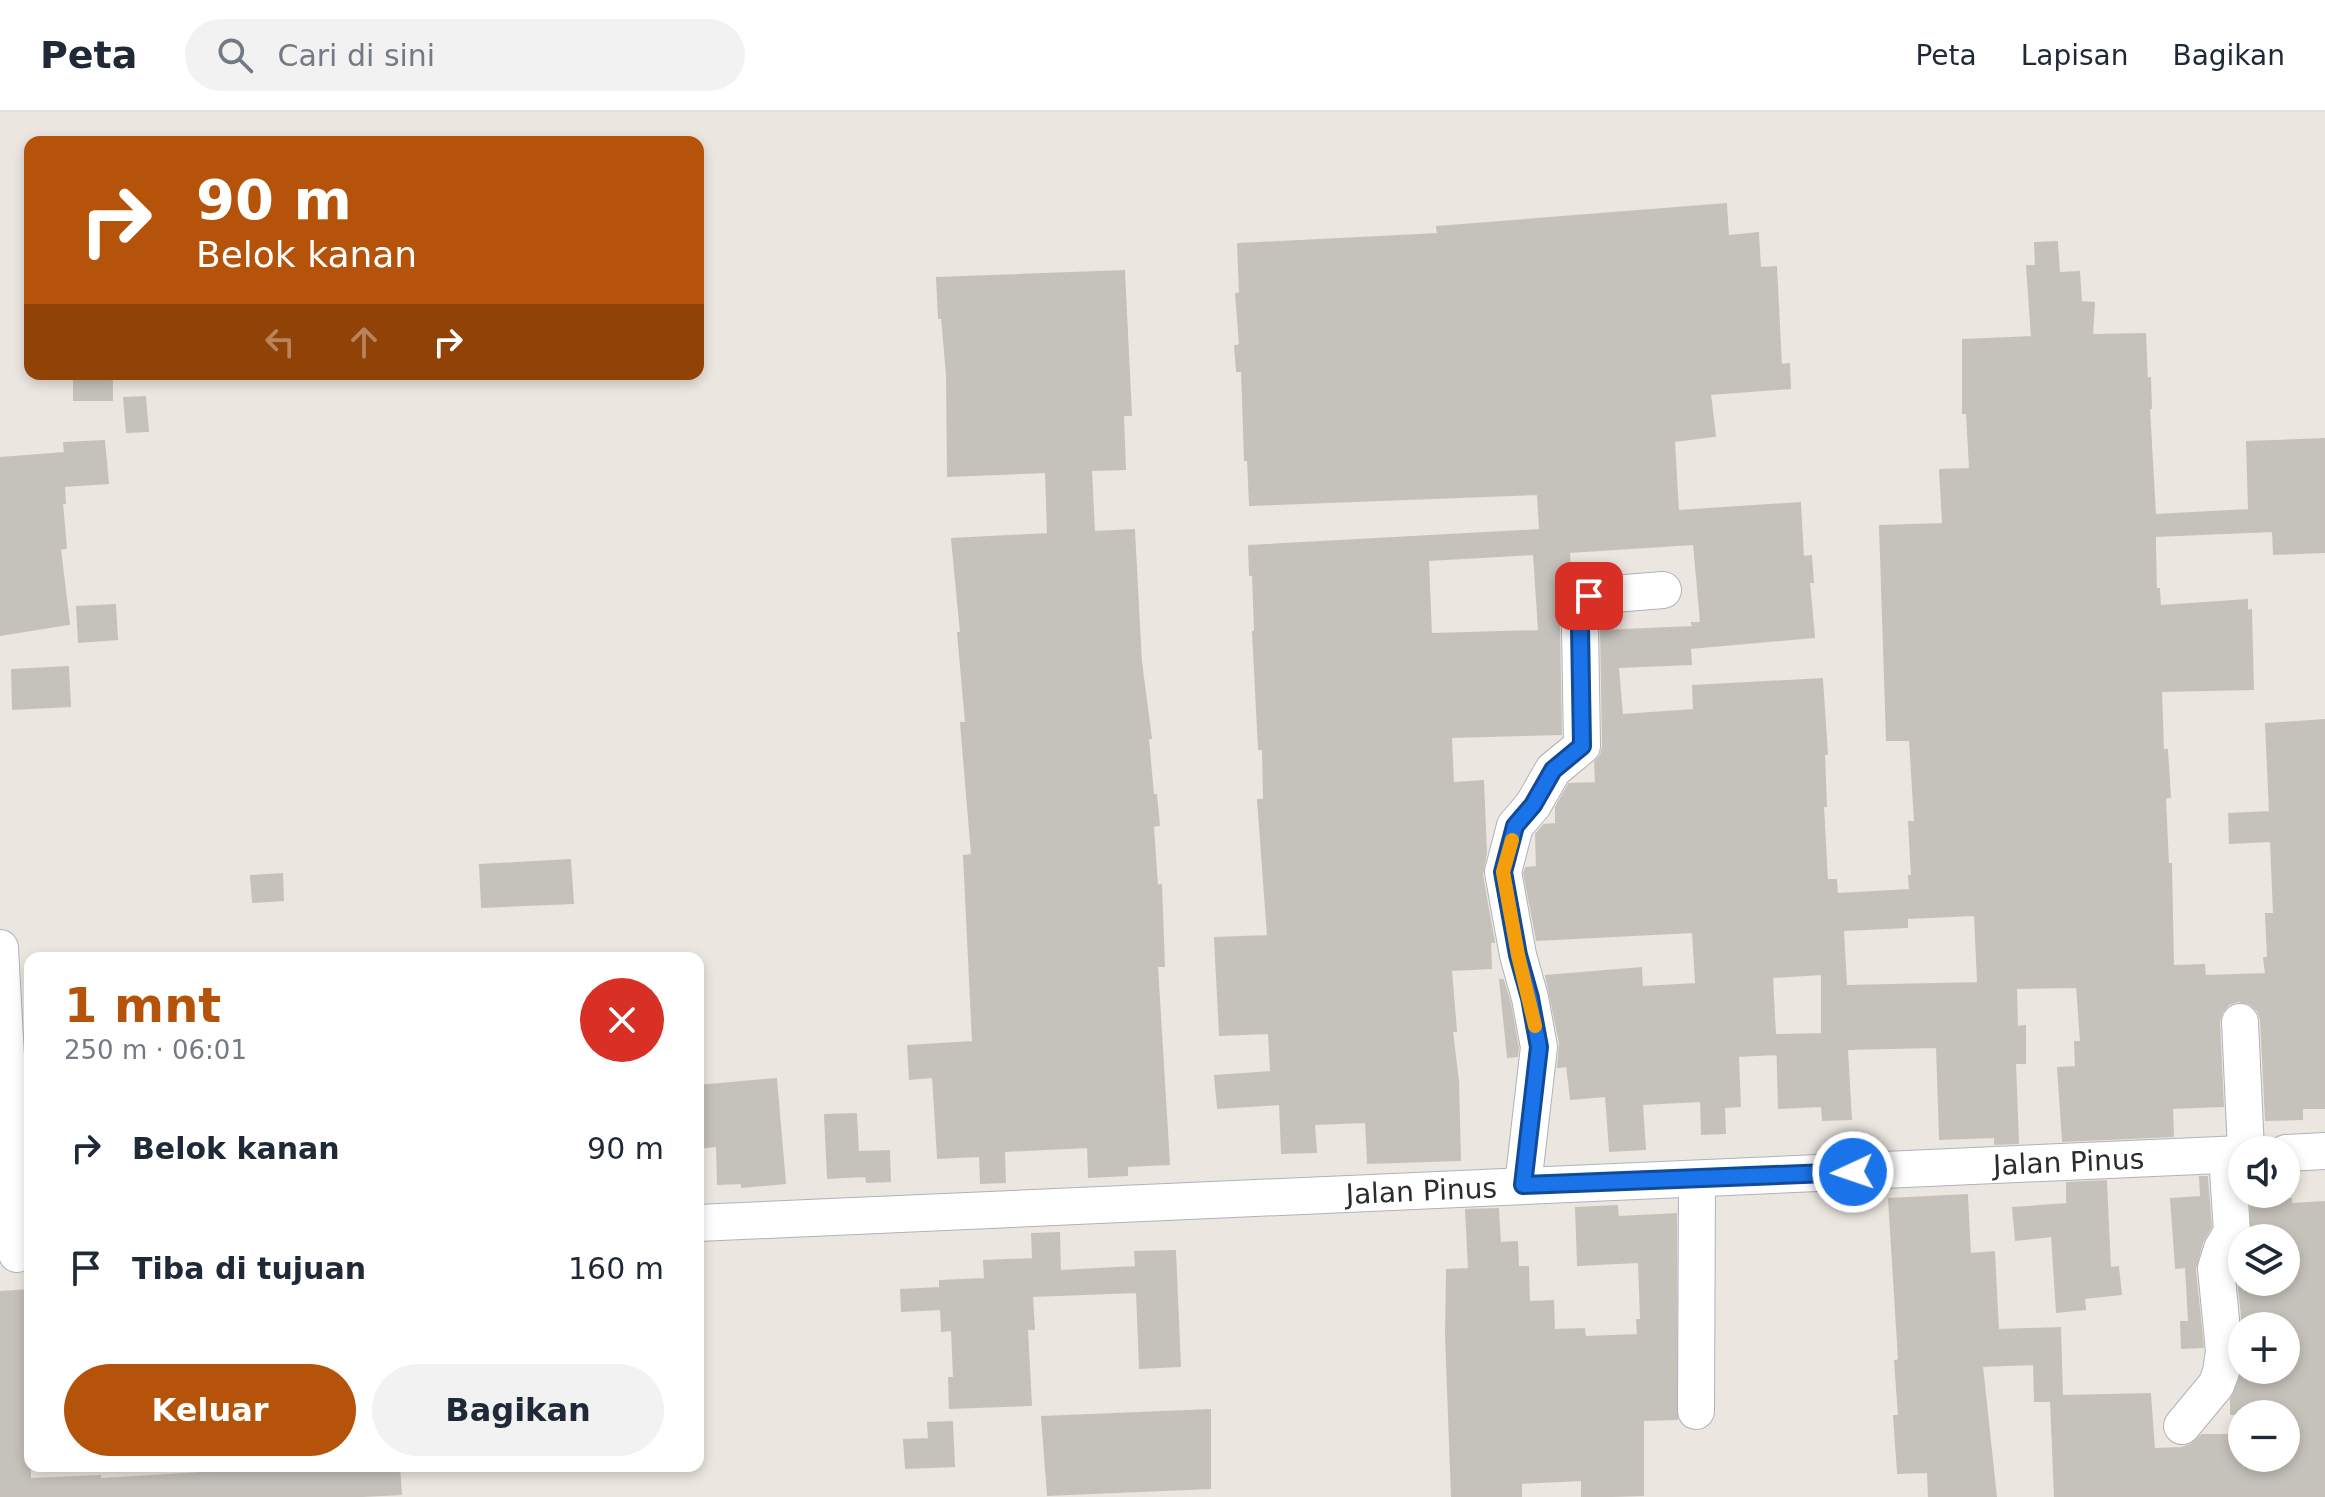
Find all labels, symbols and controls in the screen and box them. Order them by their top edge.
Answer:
search box [185,19,745,91]
text: Peta [40,33,137,77]
icon: search [213,33,257,77]
text: Cari di sini [277,38,435,73]
text: Peta [1915,39,1977,72]
text: Lapisan [2021,39,2128,72]
text: Bagikan [2172,39,2285,72]
text: 90 m [196,167,352,232]
icon: right [64,168,168,272]
text: Belok kanan [196,234,417,275]
icon: left [258,320,302,364]
icon: ahead [342,320,386,364]
icon: right [426,320,470,364]
pin [1555,562,1623,630]
icon: arrive [1567,574,1611,618]
text: 1 mnt [64,977,221,1033]
button: close [580,978,664,1062]
text: 250 m · 06:01 [64,1035,247,1065]
icon: right [64,1126,108,1170]
position arrow [1811,1130,1895,1214]
text: Belok kanan [132,1131,340,1166]
text: 90 m [587,1131,664,1166]
map controls [2228,1136,2300,1472]
button: sound [2228,1136,2300,1208]
street label: Jalan Pinus [1990,1142,2145,1182]
street label: Jalan Pinus [1343,1171,1498,1211]
button: layers [2228,1224,2300,1296]
icon: arrive [64,1246,108,1290]
text: Tiba di tujuan [132,1251,366,1286]
text: 160 m [568,1251,664,1286]
button: + [2228,1312,2300,1384]
button: Keluar [64,1364,356,1456]
button: Bagikan [372,1364,664,1456]
button: − [2228,1400,2300,1472]

